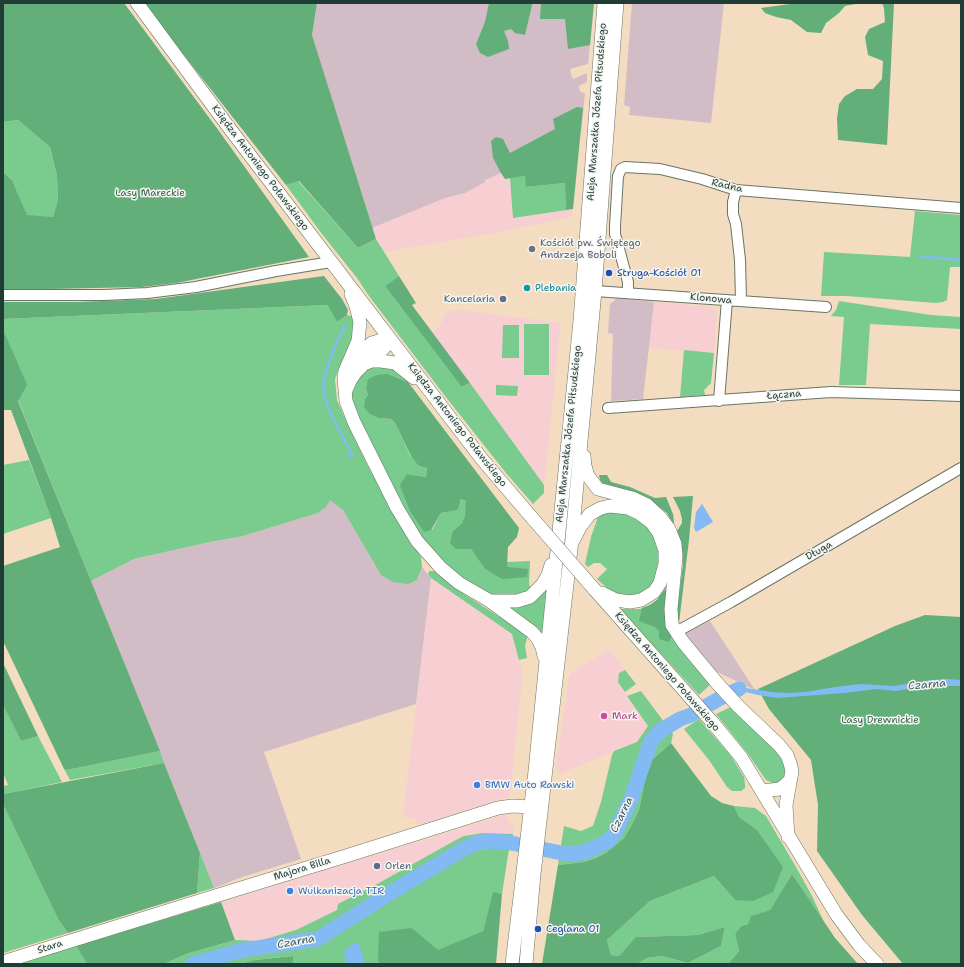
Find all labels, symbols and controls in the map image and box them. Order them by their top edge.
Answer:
street label: Aleja Marszałka Józefa Piłsudskiego [585,23,609,201]
street label: Księdza Antoniego Poławskiego [209,103,311,233]
street label: Radna [710,177,744,195]
park label: Lasy Mareckie [115,187,185,199]
place label: Kościół pw. Świętego Andrzeja Boboli [540,237,641,260]
marker: Kościół pw. Świętego Andrzeja Boboli [527,244,537,254]
place label: Struga-Kościół 01 [617,267,701,279]
marker: Struga-Kościół 01 [604,268,614,278]
place label: Plebania [535,282,576,294]
marker: Plebania [522,283,532,293]
street label: Klonowa [690,291,732,307]
place label: Kancelaria [444,293,495,305]
marker: Kancelaria [498,294,508,304]
street label: Aleja Marszałka Józefa Piłsudskiego [554,345,584,523]
street label: Księdza Antoniego Poławskiego [405,361,509,489]
street label: Łączna [766,388,802,402]
street label: Długa [804,539,834,563]
street label: Księdza Antoniego Poławskiego [612,610,722,734]
water label: Czarna [907,677,947,693]
place label: Mark [612,710,638,722]
marker: Mark [599,711,609,721]
park label: Lasy Drewnickie [841,714,919,726]
place label: BMW Auto Rawski [485,779,574,791]
marker: BMW Auto Rawski [472,780,482,790]
water label: Czarna [608,795,636,835]
street label: Majora Billa [272,855,332,883]
place label: Orlen [385,860,411,872]
marker: Orlen [372,861,382,871]
place label: Wulkanizacja TIR [298,885,384,897]
marker: Wulkanizacja TIR [285,886,295,896]
place label: Ceglana 01 [546,923,599,935]
marker: Ceglana 01 [533,924,543,934]
water label: Czarna [276,932,316,952]
street label: Stara [36,937,64,957]

